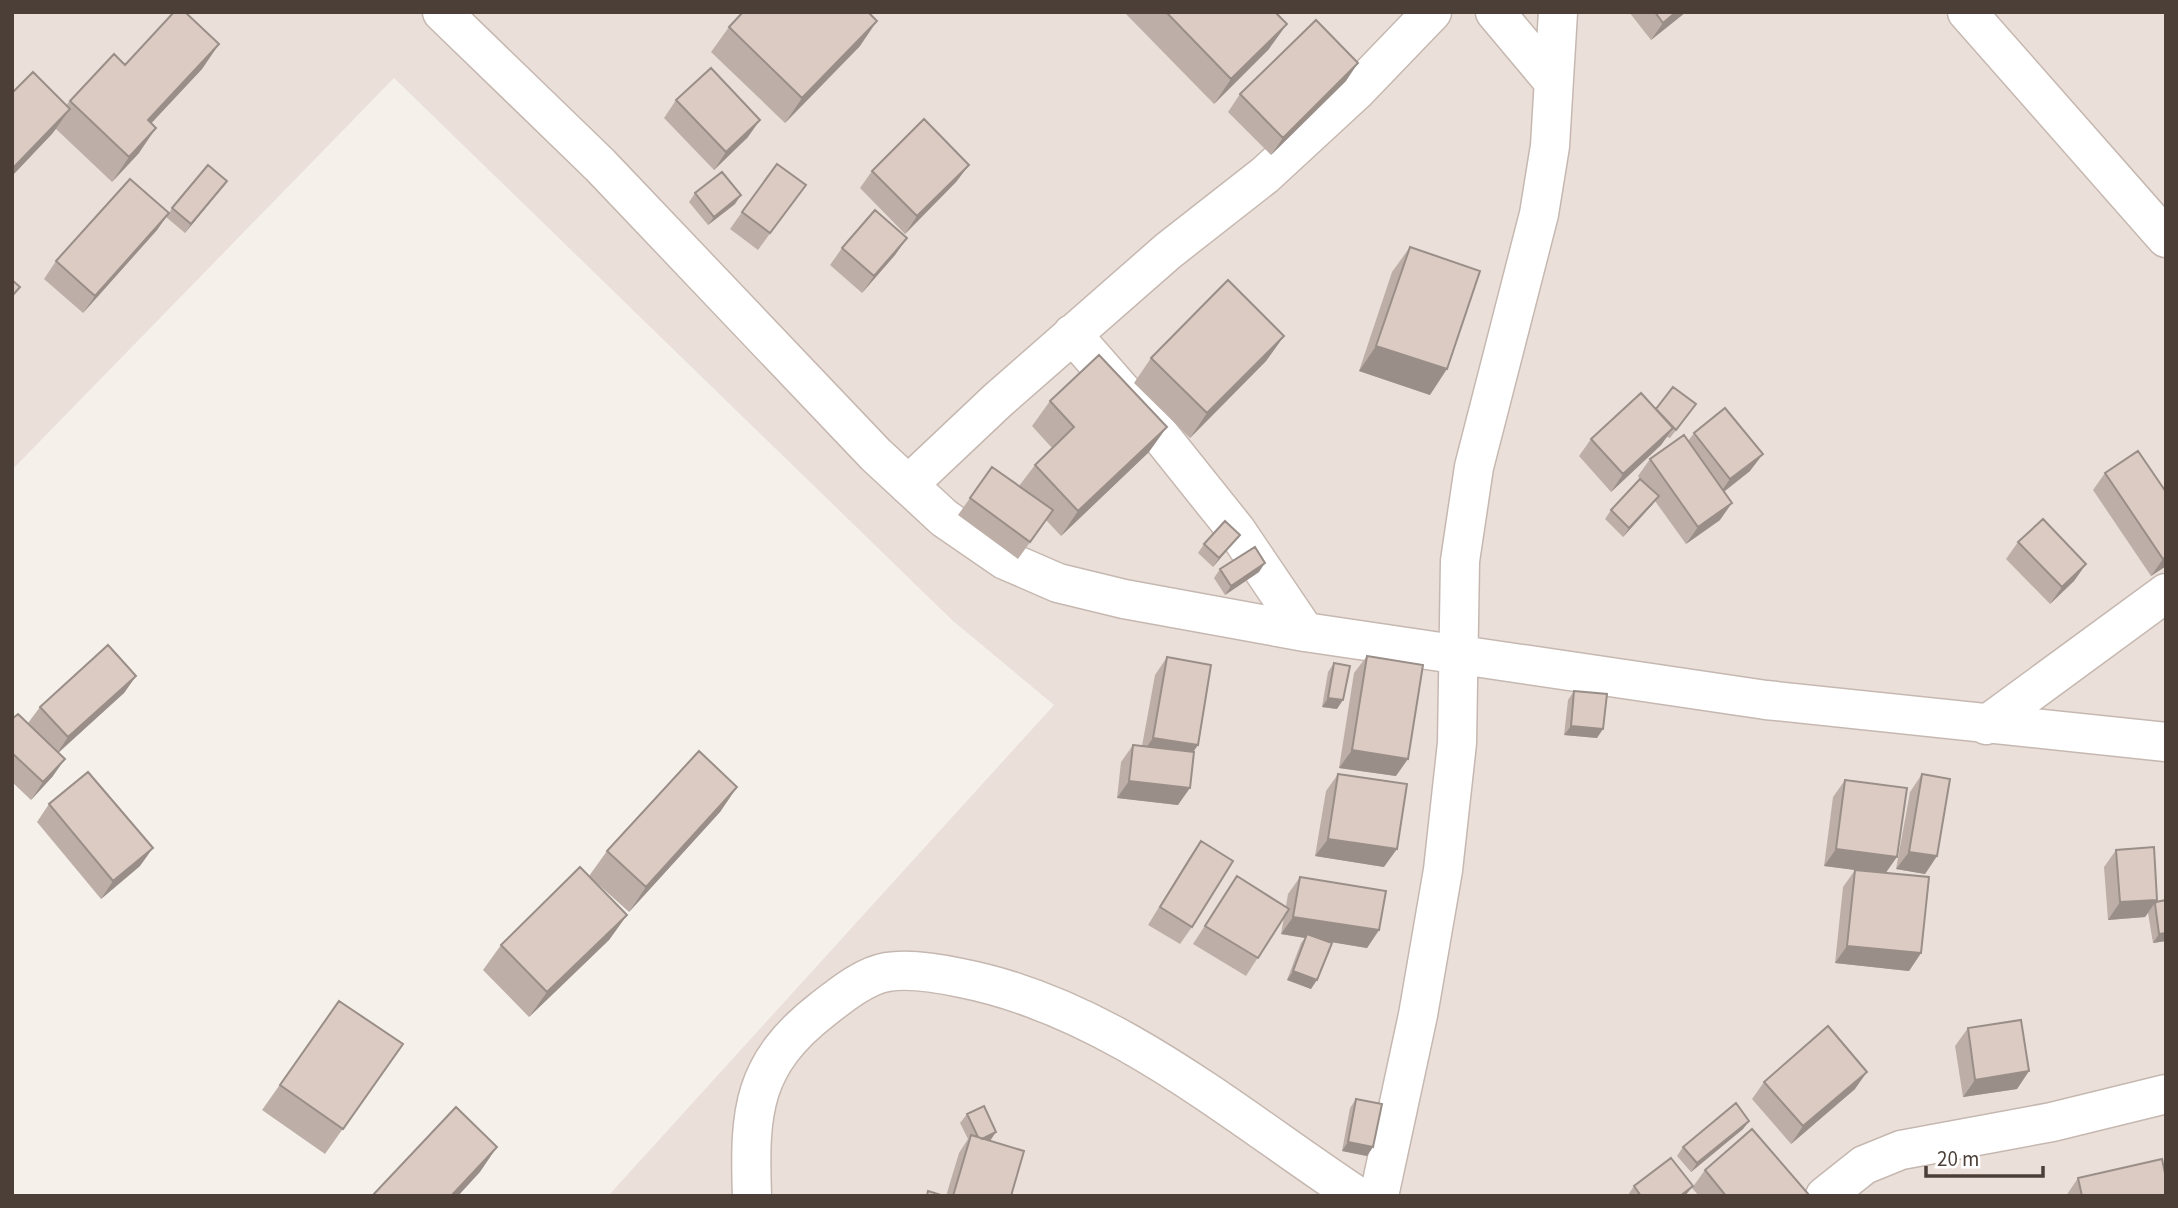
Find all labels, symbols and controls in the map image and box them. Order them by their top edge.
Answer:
scale bar [1926,1134,2043,1178]
text: 20 m [1937,1144,1979,1174]

